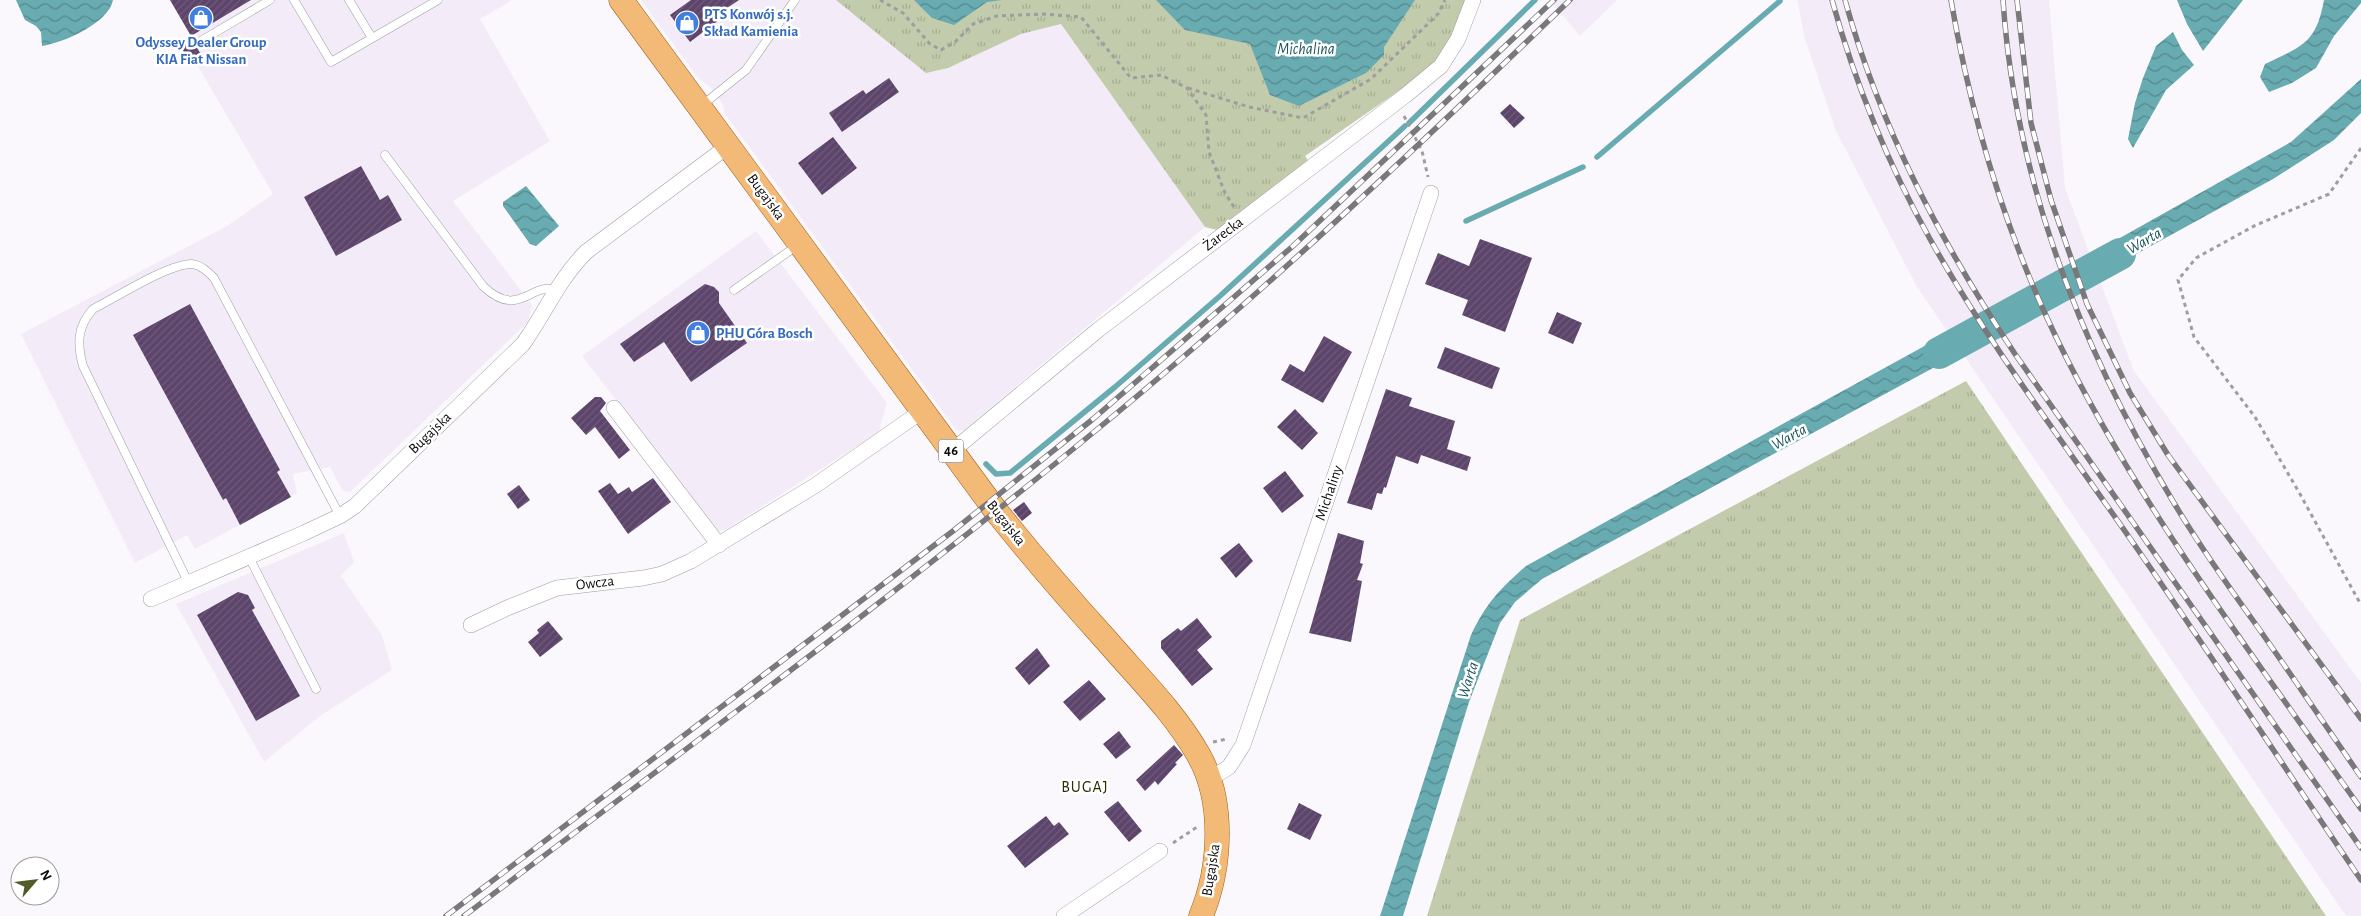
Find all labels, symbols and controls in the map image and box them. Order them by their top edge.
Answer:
shop icon: Odyssey Dealer Group KIA Fiat Nissan [188,5,214,31]
place label: PTS Konwój s.j. Skład Kamienia [704,7,798,39]
shop icon: PTS Konwój s.j. Skład Kamienia [674,10,700,36]
place label: Odyssey Dealer Group KIA Fiat Nissan [135,35,267,67]
water label: Michalina [1277,41,1335,57]
street label: Bugajska [744,171,788,223]
street label: Żarecka [1199,213,1246,254]
water label: Warta [2124,225,2164,257]
shop icon: PHU Góra Bosch [685,320,711,346]
place label: PHU Góra Bosch [716,326,813,341]
street label: Bugajska [406,409,454,457]
water label: Warta [1769,421,1809,453]
road number: 46 [938,440,964,462]
street label: Michaliny [1313,463,1346,522]
street label: Bugajska [984,498,1028,548]
street label: Owcza [575,573,615,593]
water label: Warta [1455,660,1481,700]
district label: BUGAJ [1061,779,1109,795]
street label: Bugajska [1199,843,1223,897]
north arrow [10,856,60,906]
text: N [37,868,54,883]

